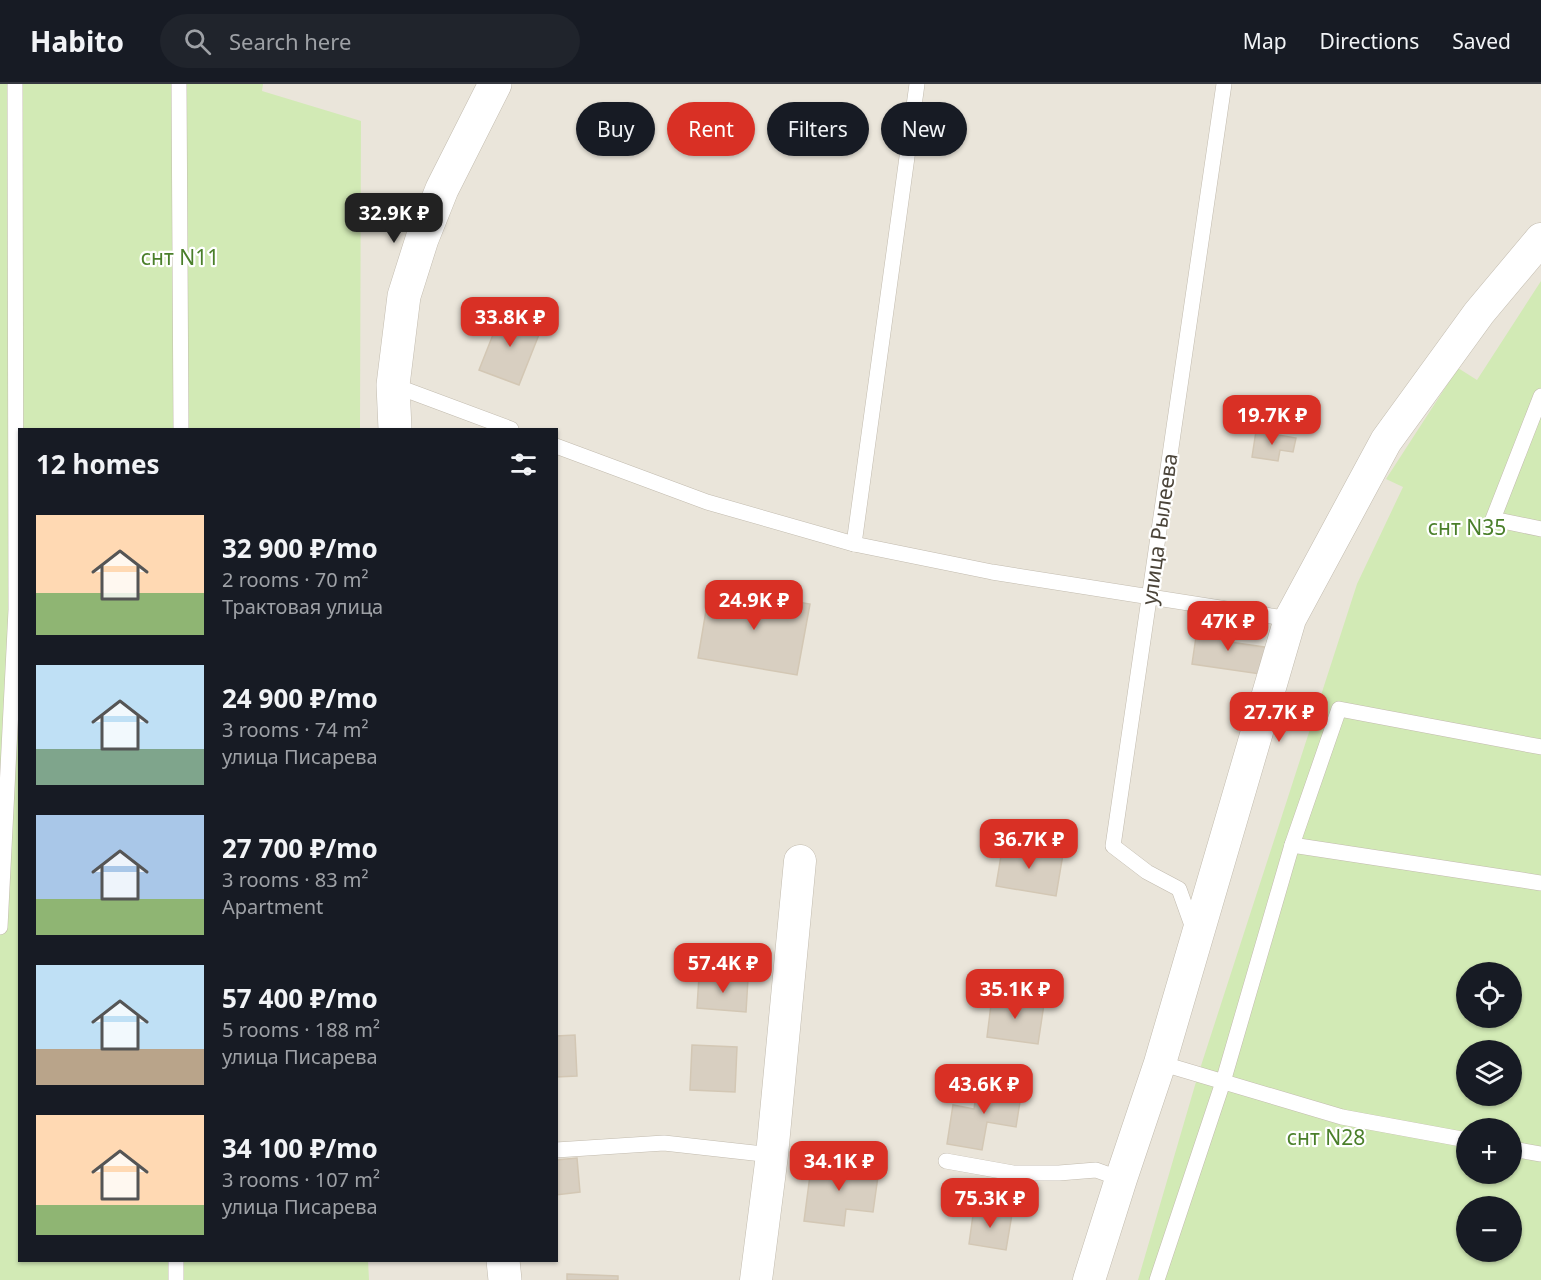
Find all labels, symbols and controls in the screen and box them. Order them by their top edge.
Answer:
search box [160,14,580,68]
text: Habito [30,22,124,60]
icon: search [181,25,214,58]
text: Search here [229,26,351,56]
text: Map [1243,27,1287,55]
text: Directions [1320,27,1419,55]
text: Saved [1452,27,1511,55]
chip: Buy [576,102,655,156]
chip: Rent [667,102,755,156]
chip: Filters [767,102,869,156]
chip: New [881,102,967,156]
pin: 32.9K ₽ [339,193,449,244]
text: 32.9K ₽ [359,199,429,226]
park label: снт N11 [141,243,219,271]
pin: 33.8K ₽ [455,297,565,348]
text: 33.8K ₽ [475,303,545,330]
pin: 19.7K ₽ [1217,395,1327,446]
text: 19.7K ₽ [1237,401,1307,428]
text: 12 homes [36,446,160,482]
icon: filters [507,448,540,481]
street label: улица Рылеева [1135,451,1183,607]
park label: снт N35 [1428,513,1506,541]
text: 32 900 ₽/mo [222,530,378,566]
icon: home [84,539,156,611]
text: 2 rooms · 70 m² [222,566,369,593]
pin: 24.9K ₽ [699,580,809,631]
text: 24.9K ₽ [719,586,789,613]
text: Трактовая улица [222,593,383,620]
pin: 47K ₽ [1186,601,1270,652]
text: 47K ₽ [1201,607,1255,634]
text: 24 900 ₽/mo [222,680,378,716]
icon: home [84,689,156,761]
pin: 27.7K ₽ [1224,692,1334,743]
text: 27.7K ₽ [1244,698,1314,725]
text: 3 rooms · 74 m² [222,716,369,743]
text: улица Писарева [222,743,378,770]
pin: 36.7K ₽ [974,819,1084,870]
text: 36.7K ₽ [994,825,1064,852]
text: 27 700 ₽/mo [222,830,378,866]
icon: home [84,839,156,911]
text: 3 rooms · 83 m² [222,866,369,893]
text: Apartment [222,893,323,920]
pin: 57.4K ₽ [668,943,778,994]
text: 57.4K ₽ [688,949,758,976]
map controls [1456,962,1522,1262]
button: locate [1456,962,1522,1028]
pin: 35.1K ₽ [960,969,1070,1020]
text: 35.1K ₽ [980,975,1050,1002]
text: 57 400 ₽/mo [222,980,378,1016]
icon: home [84,989,156,1061]
text: 5 rooms · 188 m² [222,1016,380,1043]
button: layers [1456,1040,1522,1106]
text: улица Писарева [222,1043,378,1070]
pin: 43.6K ₽ [929,1064,1039,1115]
text: 43.6K ₽ [949,1070,1019,1097]
button: + [1456,1118,1522,1184]
park label: снт N28 [1287,1123,1365,1151]
text: 34 100 ₽/mo [222,1130,378,1166]
icon: home [84,1139,156,1211]
pin: 34.1K ₽ [784,1141,894,1192]
text: 34.1K ₽ [804,1147,874,1174]
text: 3 rooms · 107 m² [222,1166,380,1193]
pin: 75.3K ₽ [935,1178,1045,1229]
text: 75.3K ₽ [955,1184,1025,1211]
text: улица Писарева [222,1193,378,1220]
button: − [1456,1196,1522,1262]

